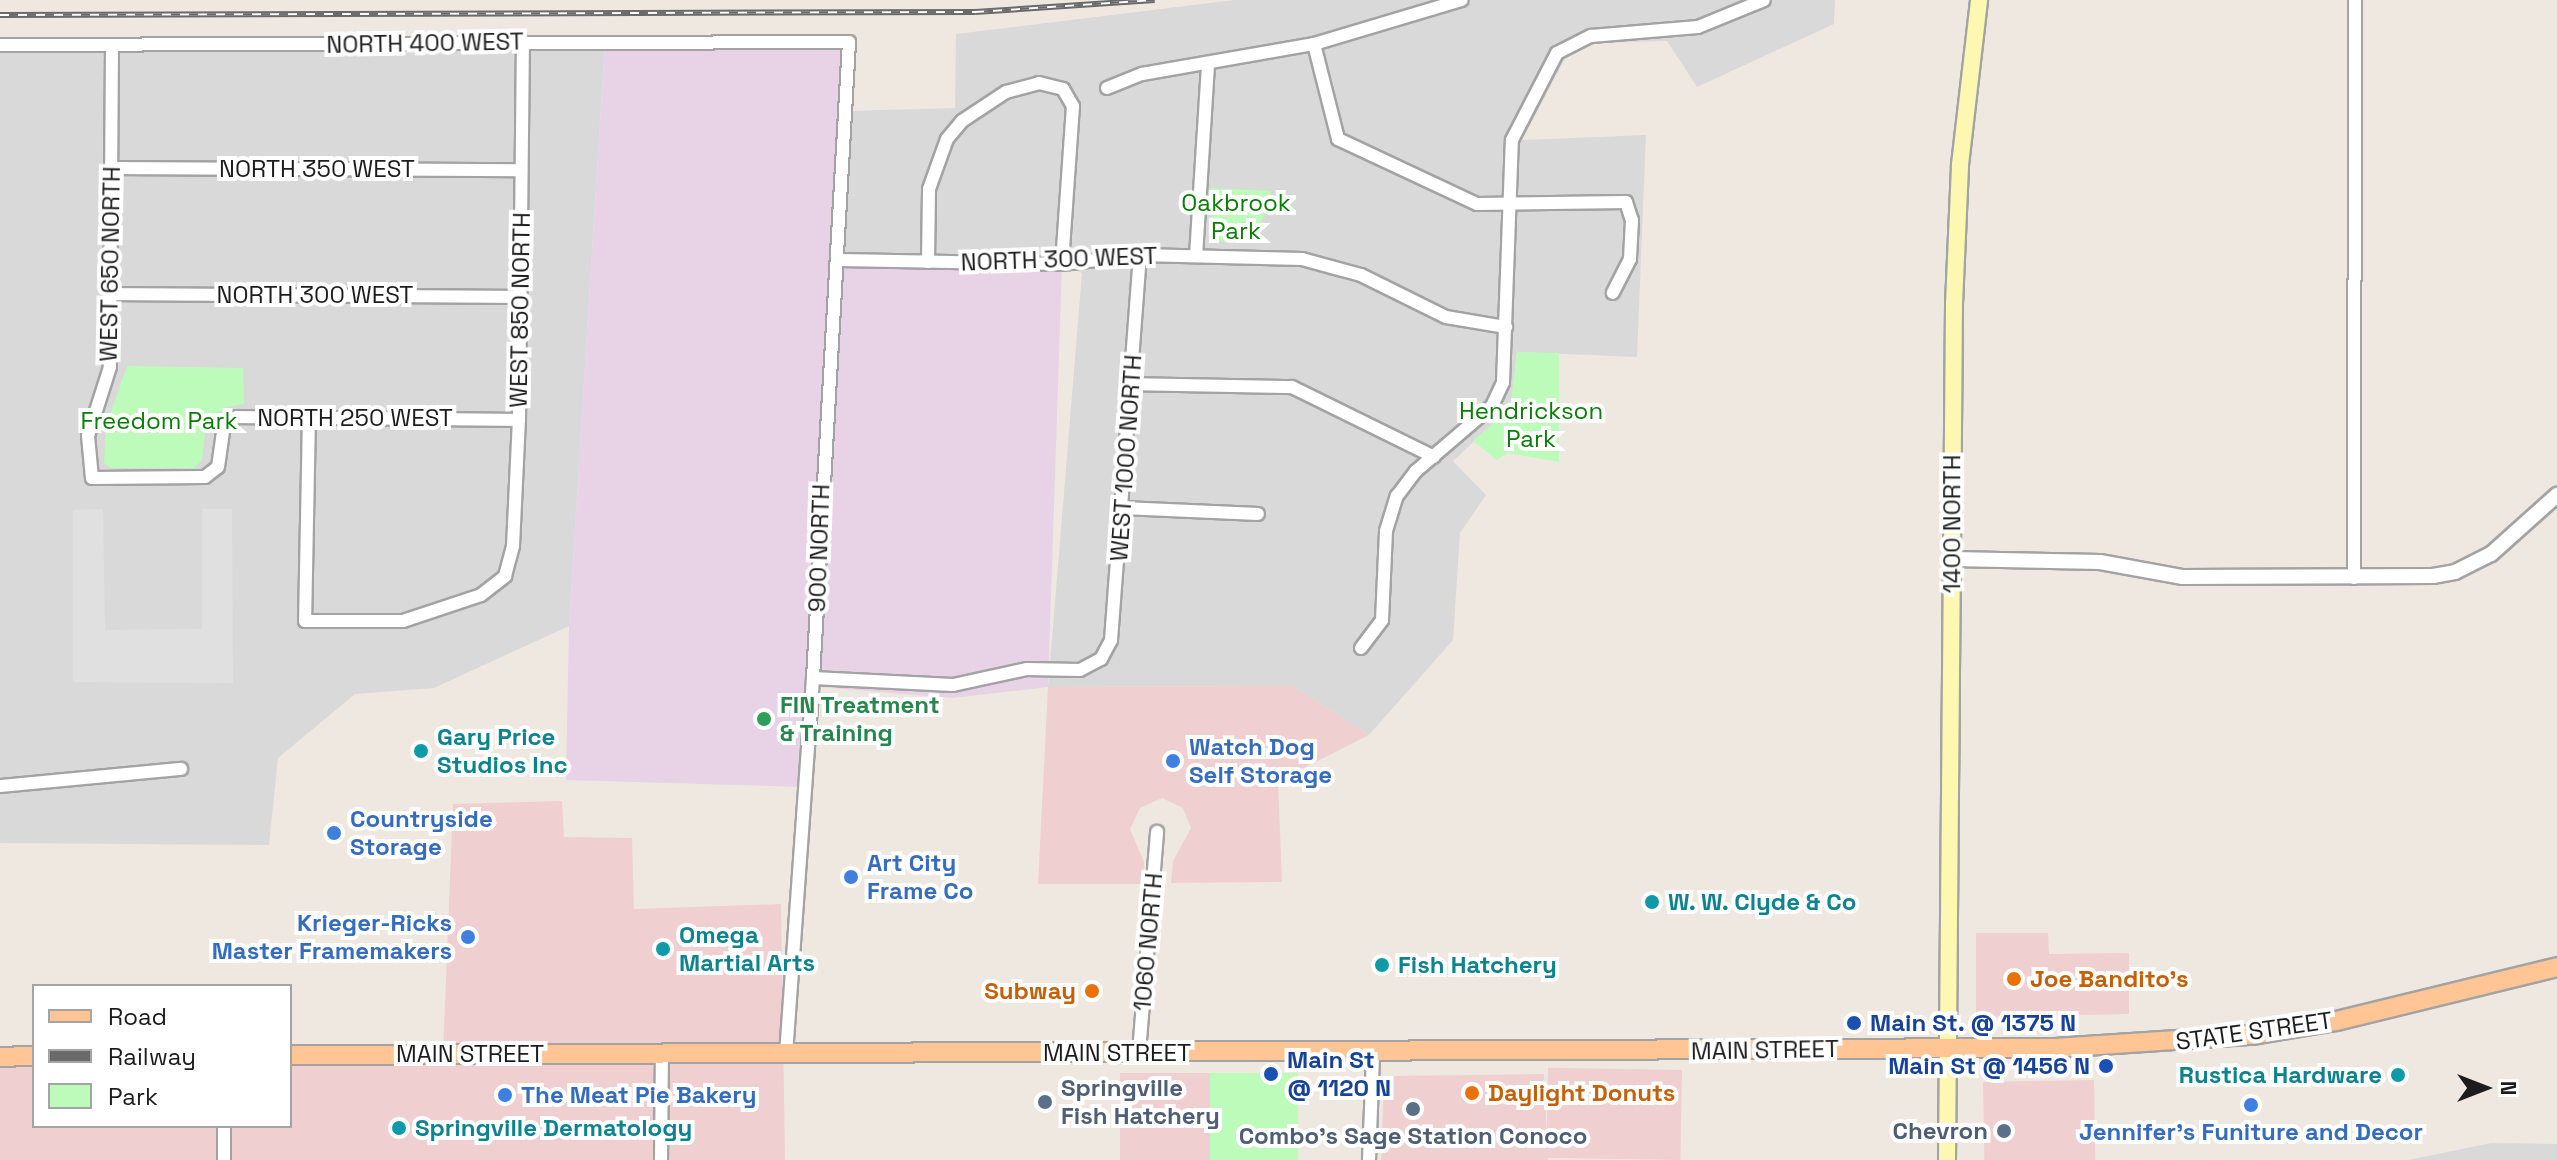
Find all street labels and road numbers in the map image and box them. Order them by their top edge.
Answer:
street label: NORTH 400 WEST [326,27,524,59]
street label: NORTH 350 WEST [219,155,415,183]
street label: WEST 650 NORTH [94,166,126,362]
street label: WEST 850 NORTH [504,212,536,408]
street label: NORTH 300 WEST [960,241,1158,277]
street label: NORTH 300 WEST [217,281,413,309]
street label: WEST 1000 NORTH [1104,353,1148,563]
street label: NORTH 250 WEST [257,404,453,432]
street label: 1400 NORTH [1938,455,1966,593]
street label: 900 NORTH [802,483,836,613]
street label: 1060 NORTH [1128,872,1168,1012]
street label: STATE STREET [2174,1006,2334,1056]
street label: MAIN STREET [1691,1034,1839,1066]
street label: MAIN STREET [1043,1039,1191,1067]
street label: MAIN STREET [396,1040,544,1068]

